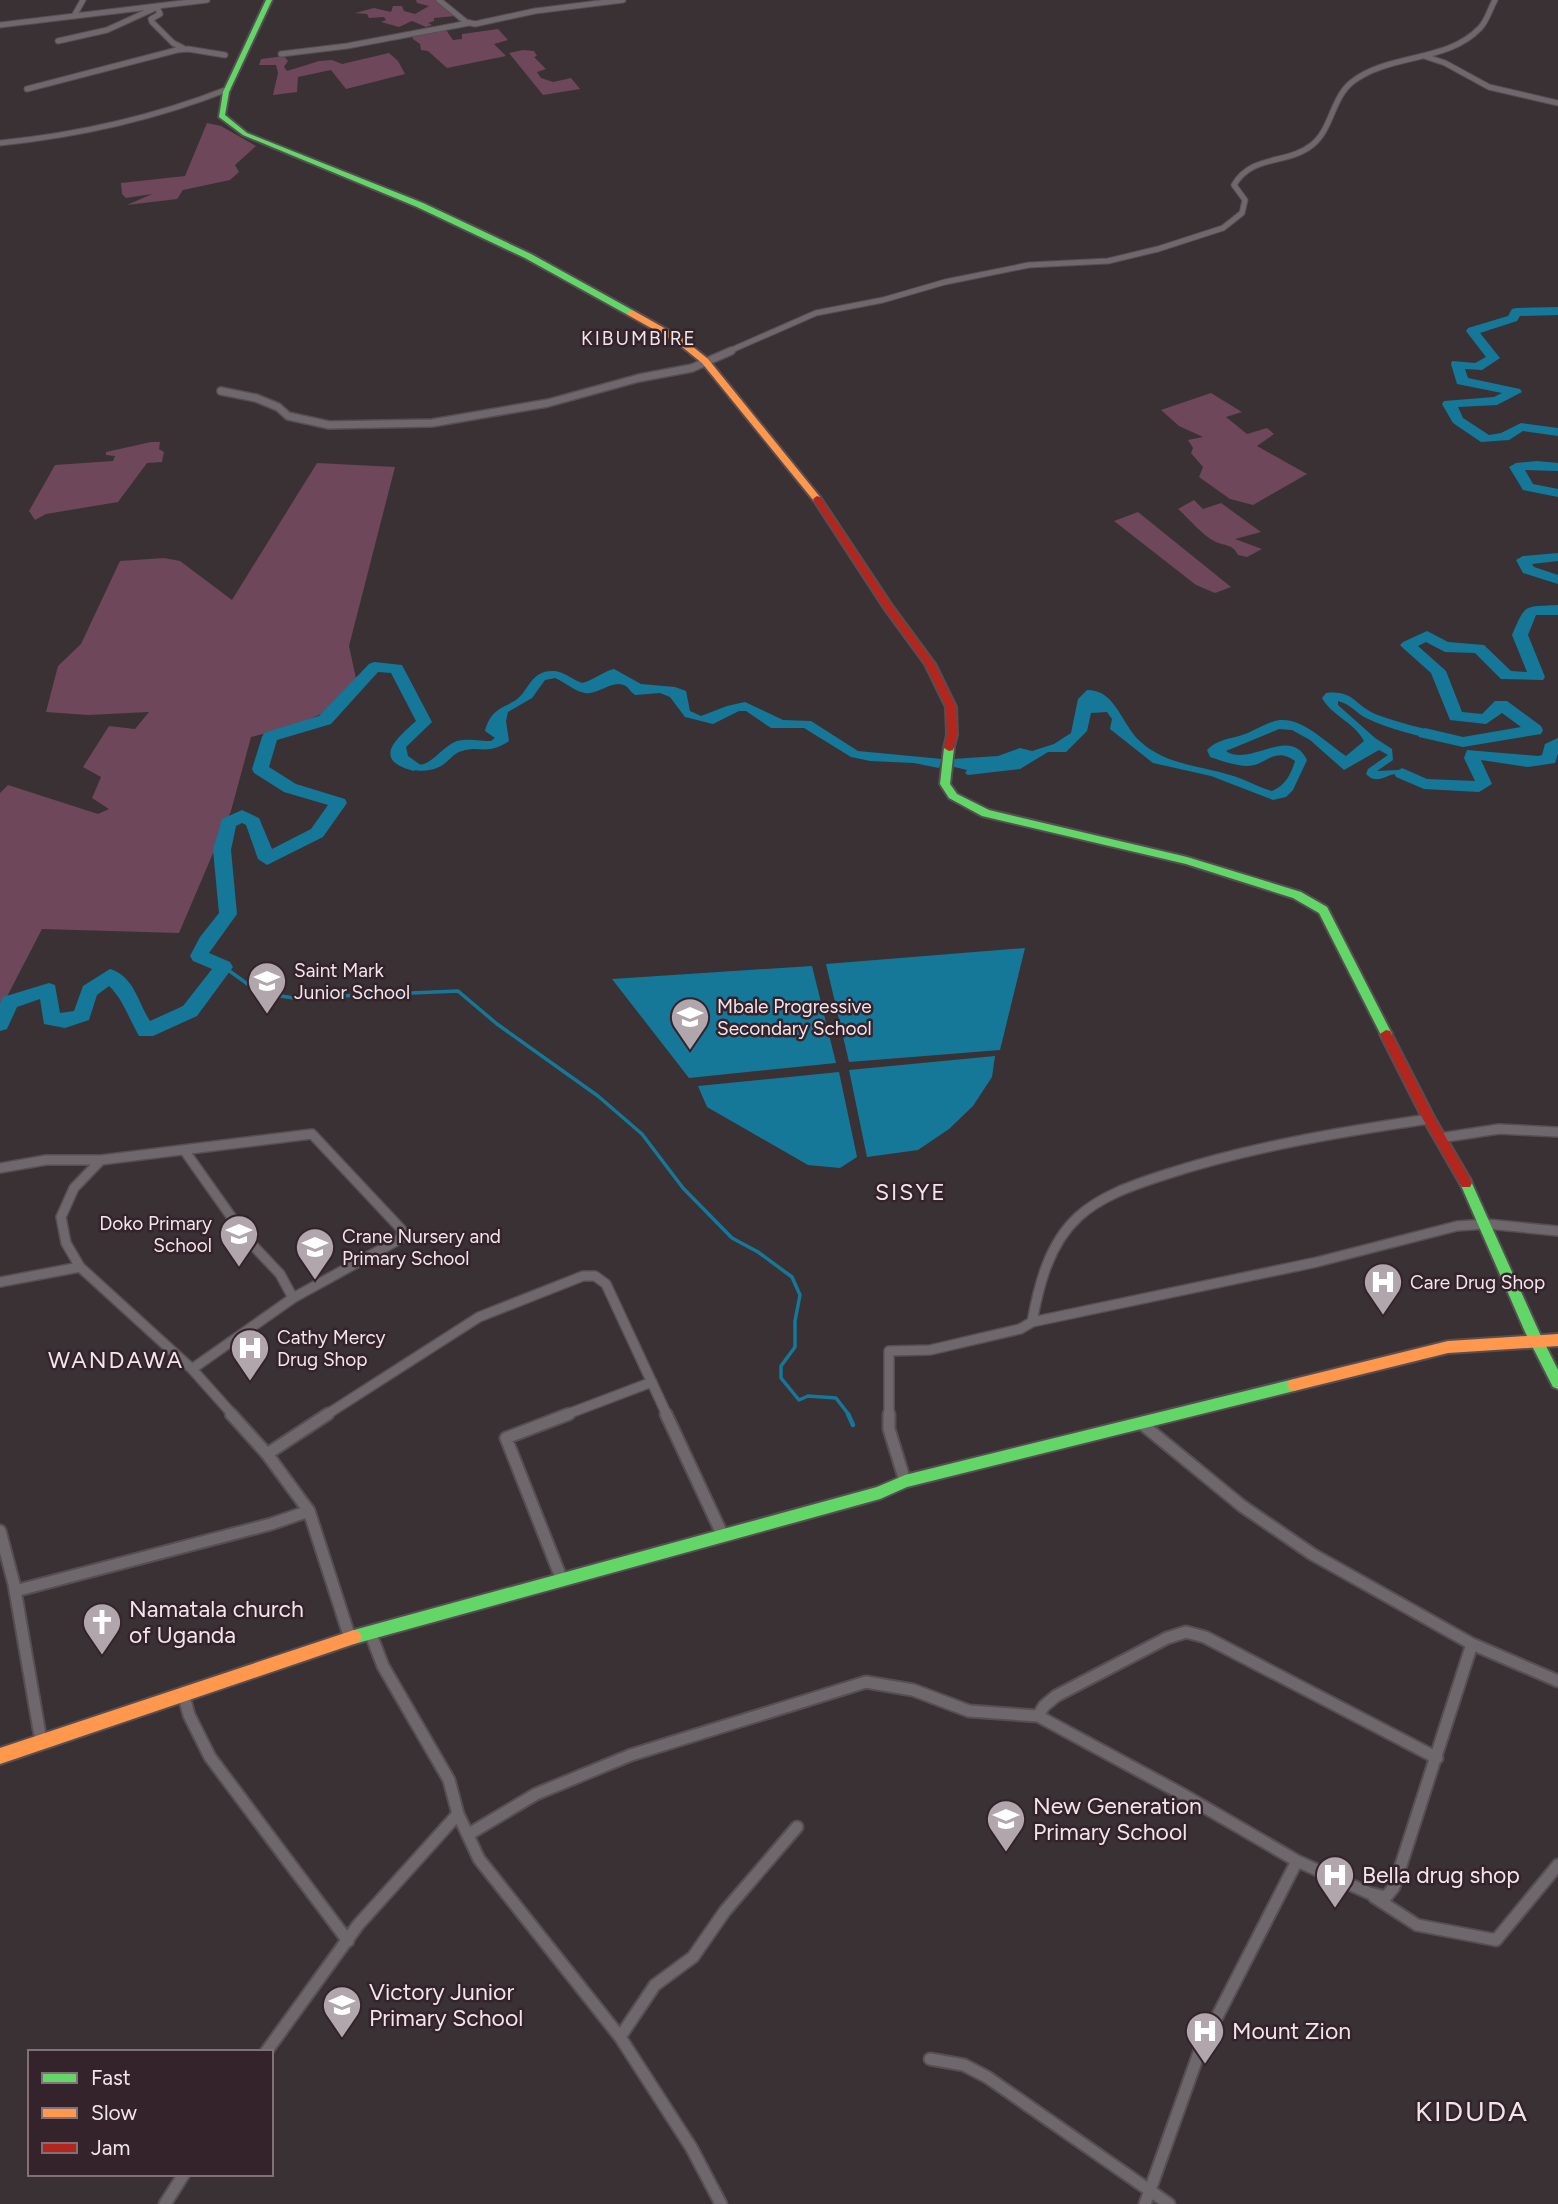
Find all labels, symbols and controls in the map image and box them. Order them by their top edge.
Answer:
district label: KIBUMBIRE [581,327,697,350]
place label: Saint Mark Junior School [294,959,410,1004]
school or university icon: Saint Mark Junior School [246,960,288,1015]
place label: Mbale Progressive Secondary School [717,995,872,1040]
school or university icon: Mbale Progressive Secondary School [669,996,711,1051]
district label: SISYE [875,1178,947,1206]
place label: Doko Primary School [99,1212,212,1257]
school or university icon: Doko Primary School [218,1213,260,1268]
place label: Crane Nursery and Primary School [342,1225,501,1270]
school or university icon: Crane Nursery and Primary School [294,1226,336,1281]
hospital icon: Care Drug Shop [1362,1261,1404,1316]
place label: Care Drug Shop [1410,1271,1545,1294]
place label: Cathy Mercy Drug Shop [277,1326,386,1371]
hospital icon: Cathy Mercy Drug Shop [229,1327,271,1382]
district label: WANDAWA [48,1346,184,1374]
place label: Namatala church of Uganda [129,1595,304,1649]
church icon: Namatala church of Uganda [81,1601,123,1656]
place label: New Generation Primary School [1033,1792,1202,1846]
school or university icon: New Generation Primary School [985,1798,1027,1853]
hospital icon: Bella drug shop [1314,1854,1356,1909]
place label: Bella drug shop [1362,1861,1520,1889]
place label: Victory Junior Primary School [369,1978,523,2032]
school or university icon: Victory Junior Primary School [321,1984,363,2039]
hospital icon: Mount Zion [1184,2010,1226,2065]
place label: Mount Zion [1232,2017,1351,2045]
legend [28,2050,273,2176]
text: Fast [91,2065,131,2090]
district label: KIDUDA [1415,2094,1529,2128]
text: Slow [91,2100,137,2125]
text: Jam [91,2135,130,2160]

